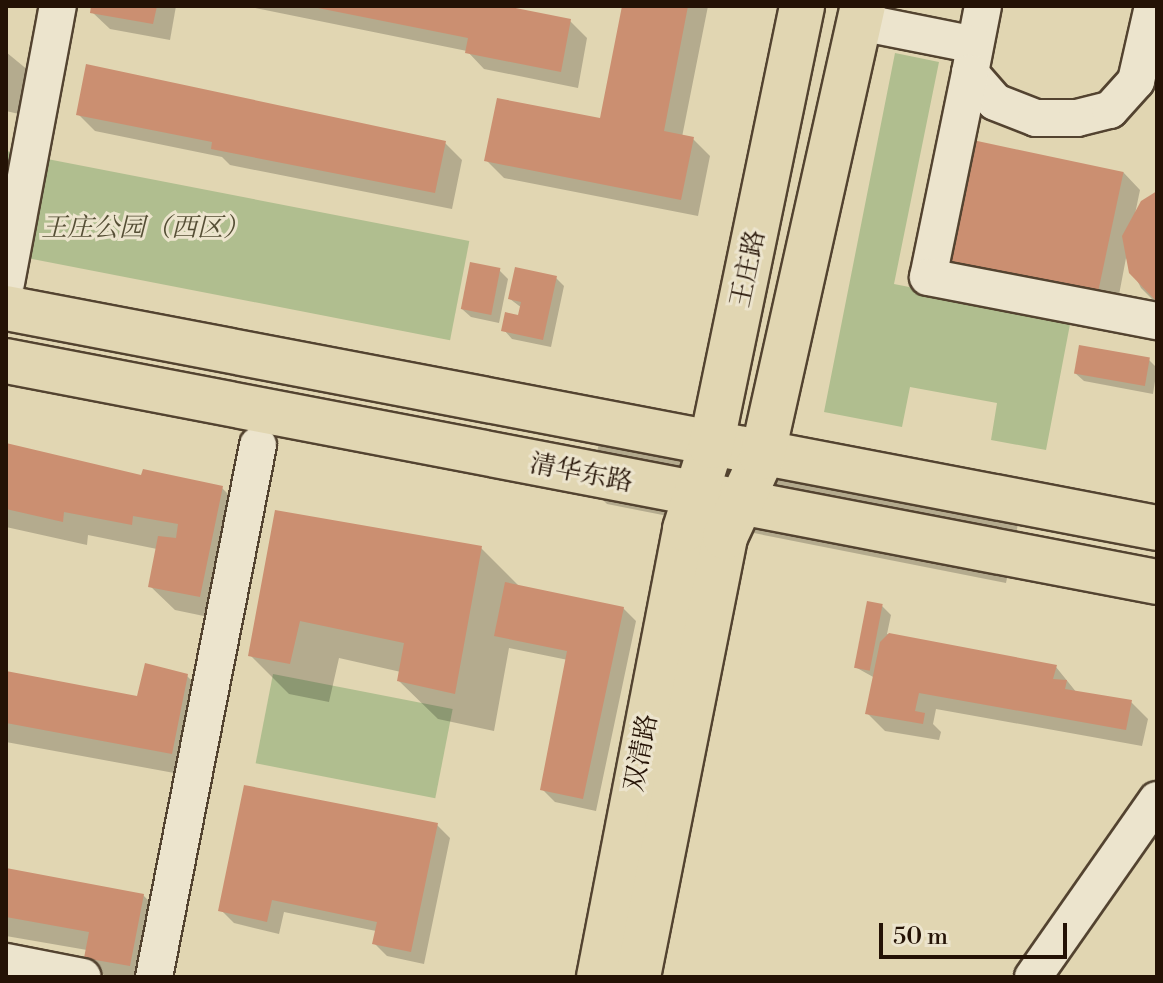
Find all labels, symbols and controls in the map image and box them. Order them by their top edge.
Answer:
park label: 王庄公园（西区） [41,213,249,245]
street label: 王庄路 [726,228,772,310]
street label: 清华东路 [527,449,635,499]
street label: 双清路 [619,712,665,794]
scale bar [883,907,1071,957]
text: 50 m [893,922,948,952]

